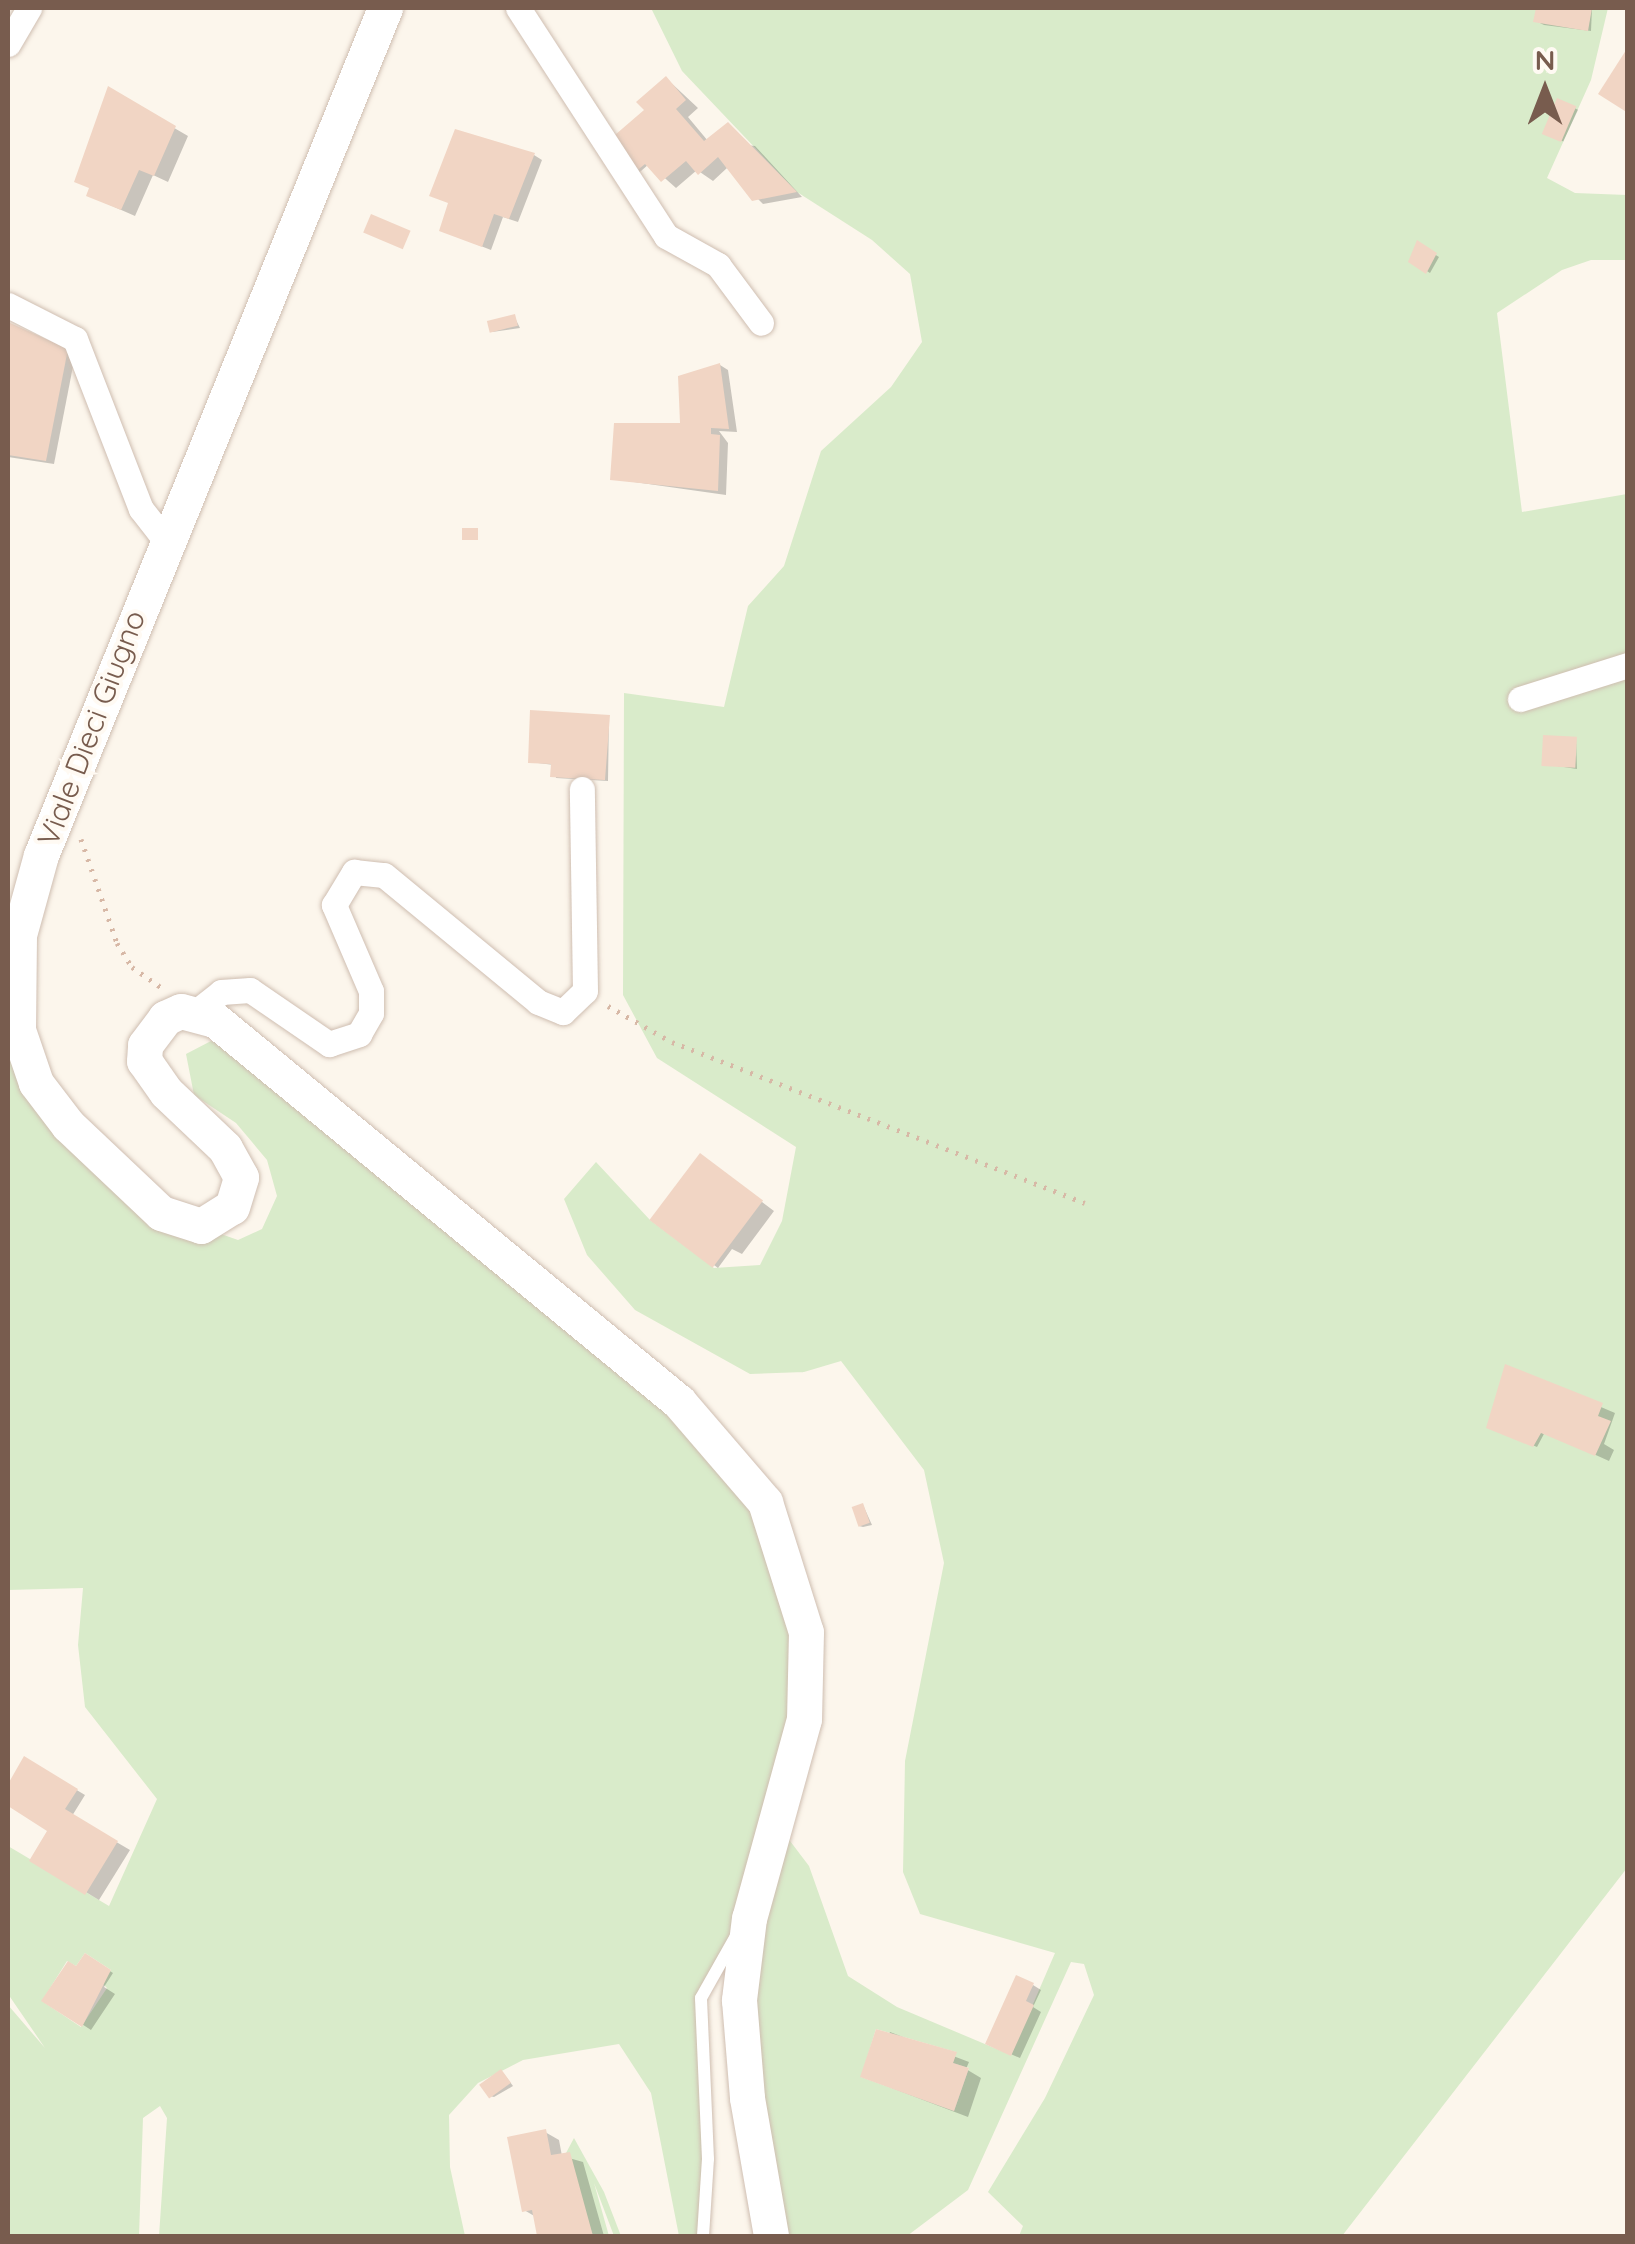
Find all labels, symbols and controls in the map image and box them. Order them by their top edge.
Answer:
north arrow [1495,40,1595,140]
text: N [1535,42,1555,77]
street label: Viale Dieci Giugno [29,605,153,851]

